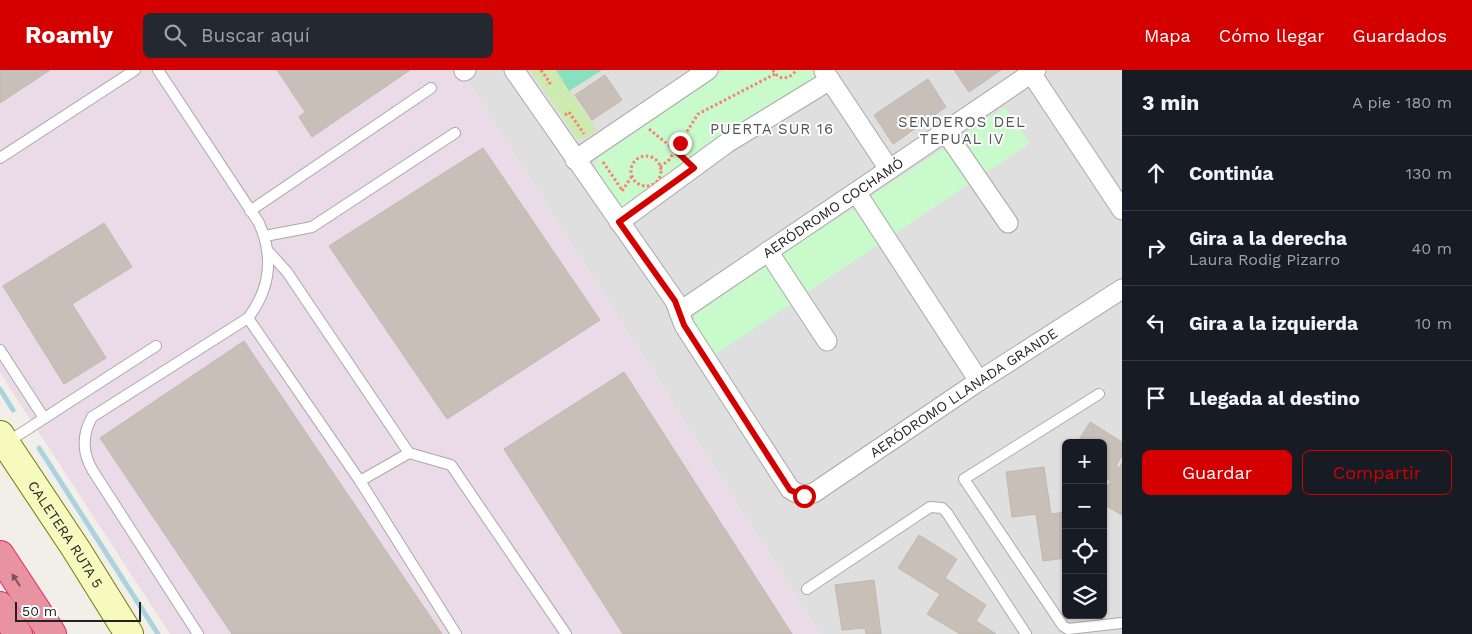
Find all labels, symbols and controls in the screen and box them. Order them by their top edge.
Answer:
search box [143,13,493,58]
text: Roamly [25,21,113,49]
icon: search [161,21,189,49]
text: Buscar aquí [201,24,310,47]
text: Mapa [1144,25,1191,46]
text: Cómo llegar [1219,25,1325,46]
text: Guardados [1353,25,1447,46]
text: 3 min [1142,90,1199,115]
text: A pie · 180 m [1352,93,1452,112]
district label: SENDEROS DEL TEPUAL IV [898,113,1026,148]
district label: PUERTA SUR 16 [710,120,834,138]
route end [669,132,692,155]
street label: AERÓDROMO COCHAMÓ [759,154,906,261]
icon: ahead [1142,159,1170,187]
text: Continúa [1189,162,1273,185]
text: 130 m [1406,164,1452,183]
text: Gira a la derecha [1189,227,1347,250]
icon: right [1142,234,1170,262]
text: 40 m [1412,239,1452,258]
text: Laura Rodig Pizarro [1189,250,1340,269]
icon: left [1142,309,1170,337]
text: Gira a la izquierda [1189,312,1358,335]
text: 10 m [1415,314,1452,333]
street label: AERÓDROMO LLANADA GRANDE [867,325,1060,461]
icon: arrive [1142,384,1170,412]
text: Llegada al destino [1189,387,1360,410]
map controls [1062,439,1107,619]
button: + [1062,439,1107,484]
button: Guardar [1142,450,1292,495]
button: Compartir [1302,450,1452,495]
street label: CALETERA RUTA 5 [25,478,106,591]
button: − [1062,484,1107,529]
route start [793,485,816,508]
button: locate [1062,529,1107,574]
one-way arrow [11,573,21,587]
button: layers [1062,574,1107,619]
scale bar [15,599,141,622]
text: 50 m [22,603,57,619]

